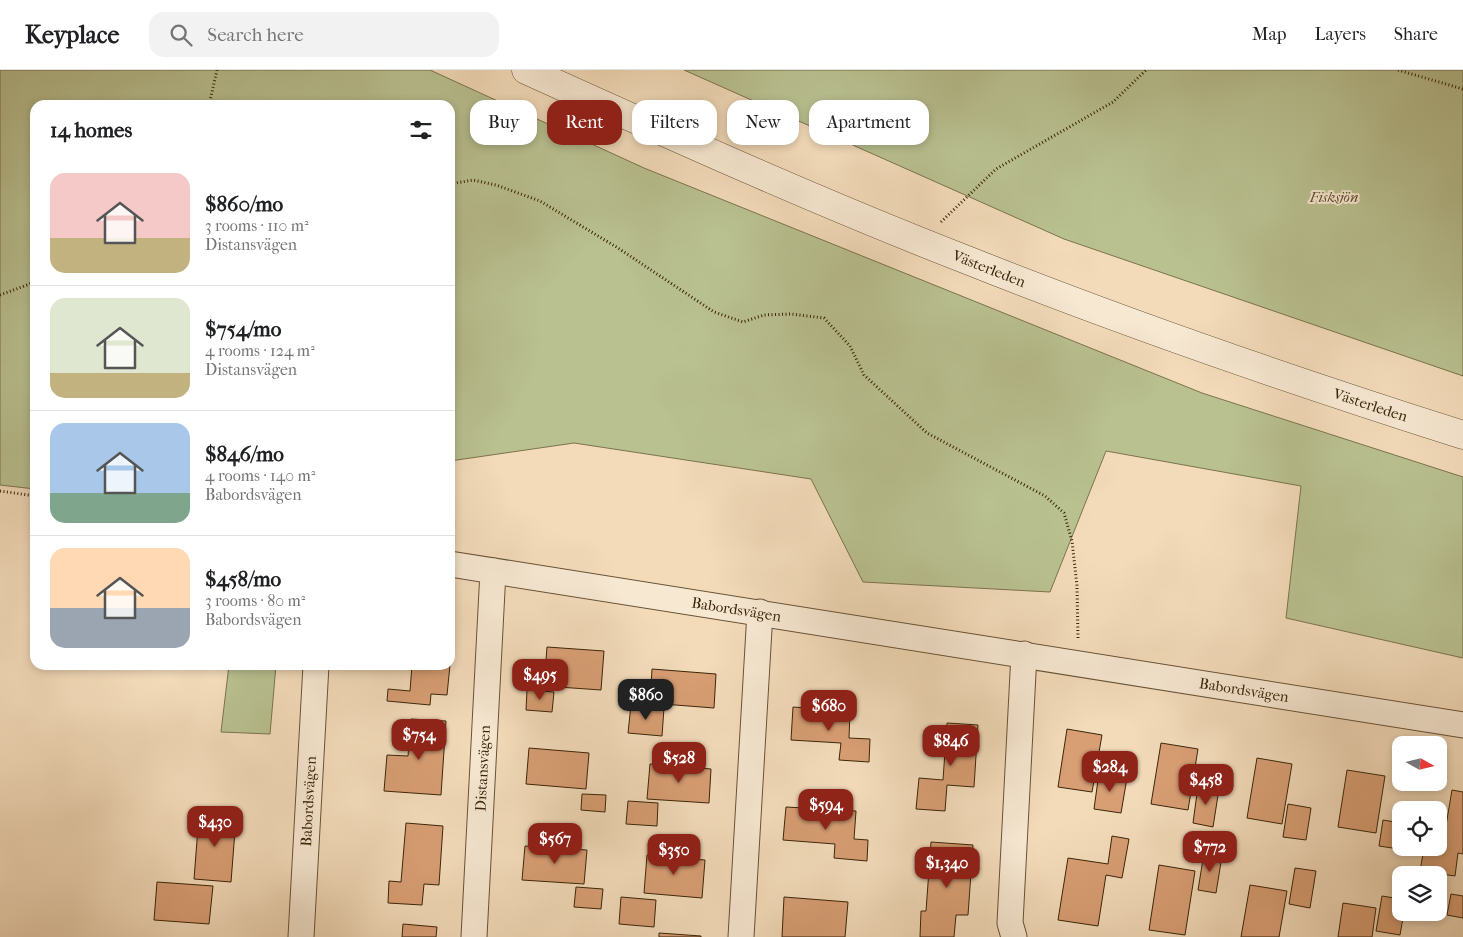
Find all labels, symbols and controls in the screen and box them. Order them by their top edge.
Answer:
search box [149,12,499,57]
text: Keyplace [25,21,119,49]
icon: search [167,21,195,49]
text: Search here [207,24,304,46]
text: Map [1252,24,1286,45]
text: Layers [1314,24,1366,45]
text: Share [1394,24,1438,45]
chip: Buy [470,100,537,145]
chip: Rent [547,100,622,145]
chip: Filters [632,100,717,145]
chip: New [727,100,799,145]
chip: Apartment [809,100,929,145]
icon: filters [407,116,435,144]
text: 14 homes [50,118,132,142]
park label: Fisksjön [1309,188,1358,206]
text: $860/mo [205,192,283,216]
icon: home [90,193,150,253]
text: 3 rooms · 110 m² [205,216,309,235]
text: Distansvägen [205,235,297,254]
street label: Västerleden [949,246,1028,291]
text: $754/mo [205,317,281,341]
icon: home [90,318,150,378]
text: 4 rooms · 124 m² [205,341,315,360]
text: Distansvägen [205,360,297,379]
street label: Västerleden [1330,384,1410,426]
text: $846/mo [205,442,284,466]
icon: home [90,443,150,503]
text: 4 rooms · 140 m² [205,466,315,485]
text: Babordsvägen [205,485,301,504]
text: $458/mo [205,567,281,591]
icon: home [90,568,150,628]
text: 3 rooms · 80 m² [205,591,305,610]
street label: Babordsvägen [690,594,783,626]
text: Babordsvägen [205,610,301,629]
pin: $495 [510,658,570,701]
text: $495 [523,665,557,684]
street label: Babordsvägen [1198,674,1290,706]
pin: $860 [616,678,676,721]
text: $860 [629,685,663,704]
pin: $680 [799,690,859,732]
text: $680 [812,696,846,715]
pin: $754 [389,718,449,761]
street label: Distansvägen [472,724,494,812]
pin: $846 [921,724,981,767]
text: $754 [403,725,435,744]
text: $846 [934,731,968,750]
north arrow [1392,736,1448,791]
map controls [1392,736,1447,921]
pin: $528 [649,742,709,784]
text: $528 [663,748,695,767]
pin: $284 [1080,750,1140,793]
street label: Babordsvägen [297,755,320,847]
text: $284 [1093,757,1127,776]
pin: $458 [1176,764,1236,806]
text: $458 [1190,770,1222,789]
pin: $594 [796,788,856,831]
text: $594 [809,795,843,814]
button: locate [1392,801,1447,856]
pin: $430 [185,806,245,848]
text: $430 [198,812,232,831]
pin: $567 [525,822,585,865]
text: $567 [539,829,571,848]
pin: $772 [1180,830,1240,873]
pin: $350 [644,834,704,876]
text: $772 [1194,837,1226,856]
text: $350 [658,840,690,859]
pin: $1,340 [906,846,988,889]
text: $1,340 [926,853,968,872]
button: layers [1392,866,1447,921]

